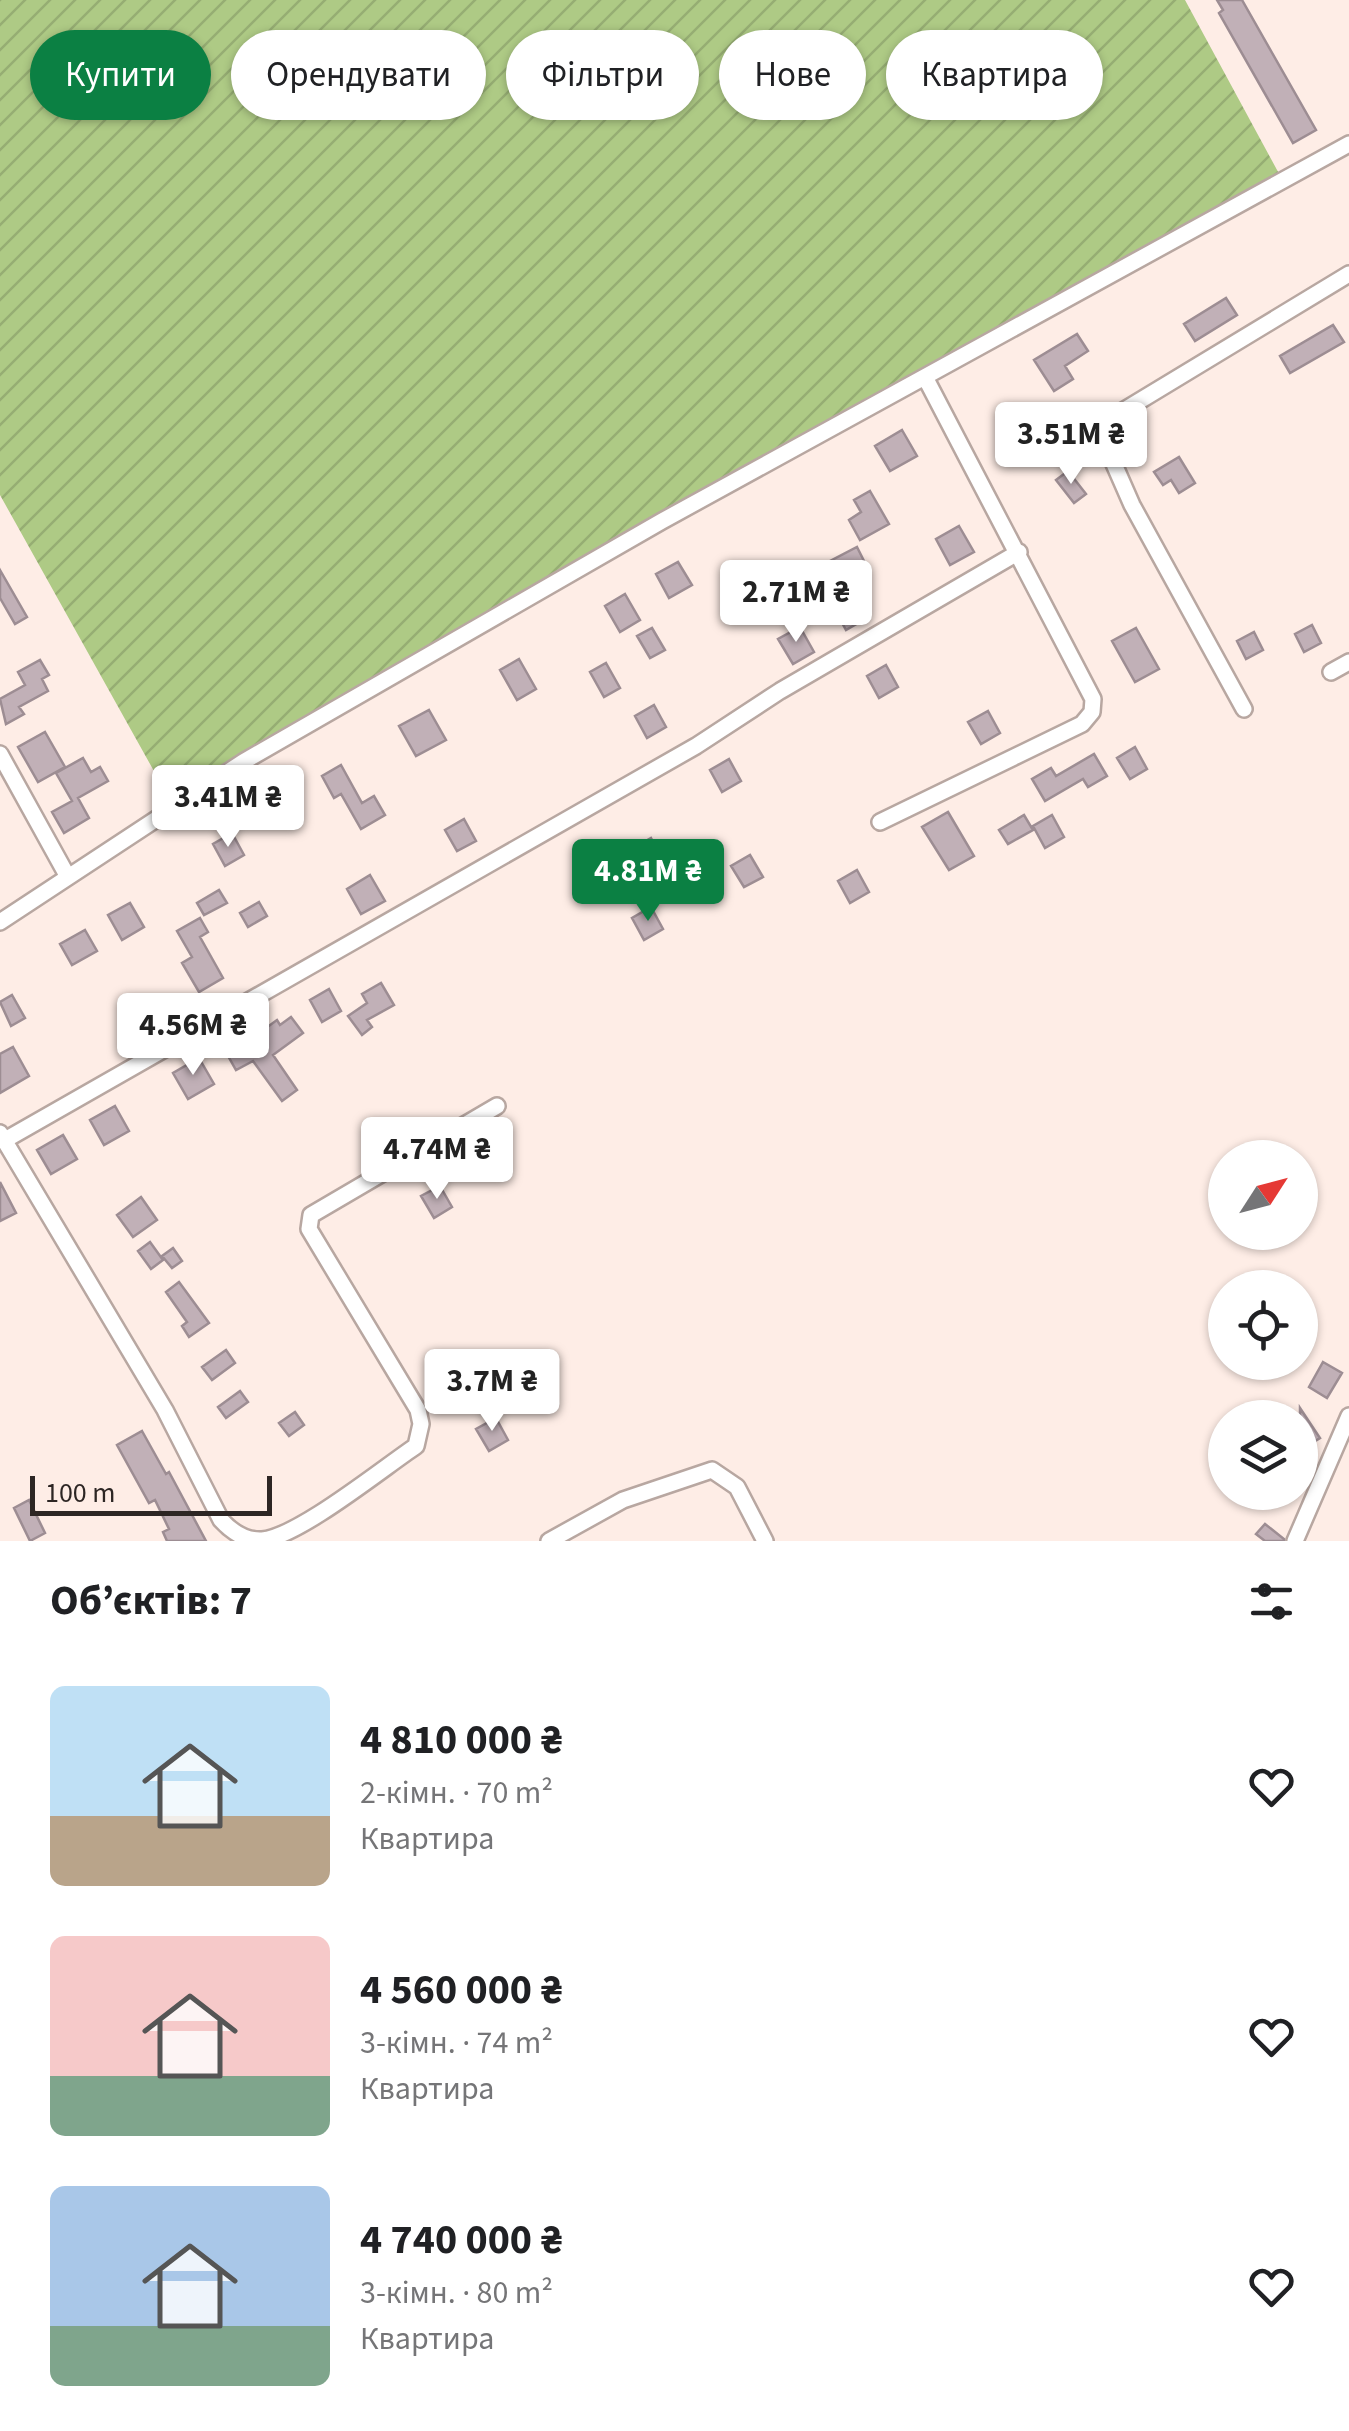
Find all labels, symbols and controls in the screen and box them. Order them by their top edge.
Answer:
chip: Купити [30,30,211,120]
chip: Орендувати [231,30,486,120]
chip: Фільтри [506,30,699,120]
chip: Нове [719,30,866,120]
chip: Квартира [886,30,1103,120]
pin: 3.51M ₴ [979,402,1163,487]
text: 3.51M ₴ [1017,411,1125,457]
pin: 2.71M ₴ [704,560,888,645]
text: 2.71M ₴ [742,569,850,615]
pin: 3.41M ₴ [136,765,320,850]
text: 3.41M ₴ [174,774,282,820]
pin: 4.81M ₴ [556,839,740,924]
text: 4.81M ₴ [594,848,702,894]
pin: 4.56M ₴ [101,993,285,1078]
text: 4.56M ₴ [139,1002,247,1048]
pin: 4.74M ₴ [345,1117,529,1202]
text: 4.74M ₴ [383,1126,491,1172]
north arrow [1208,1140,1318,1250]
map controls [1208,1140,1318,1510]
button: locate [1208,1270,1318,1380]
pin: 3.7M ₴ [411,1349,573,1434]
text: 3.7M ₴ [446,1358,538,1404]
button: layers [1208,1400,1318,1510]
scale bar [30,1471,272,1516]
text: 100 m [45,1473,116,1513]
text: Об’єктів: 7 [50,1571,252,1631]
icon: filters [1244,1574,1299,1629]
text: 4 810 000 ₴ [360,1710,563,1770]
icon: home [130,1726,250,1846]
icon: heart [1244,1759,1299,1814]
text: 2-кімн. · 70 m² [360,1770,553,1816]
text: Квартира [360,1816,494,1862]
text: 4 560 000 ₴ [360,1960,563,2020]
icon: home [130,1976,250,2096]
icon: heart [1244,2009,1299,2064]
text: 3-кімн. · 74 m² [360,2020,553,2066]
text: Квартира [360,2066,494,2112]
text: 4 740 000 ₴ [360,2210,563,2270]
icon: home [130,2226,250,2346]
icon: heart [1244,2259,1299,2314]
text: 3-кімн. · 80 m² [360,2270,553,2316]
text: Квартира [360,2316,494,2362]

